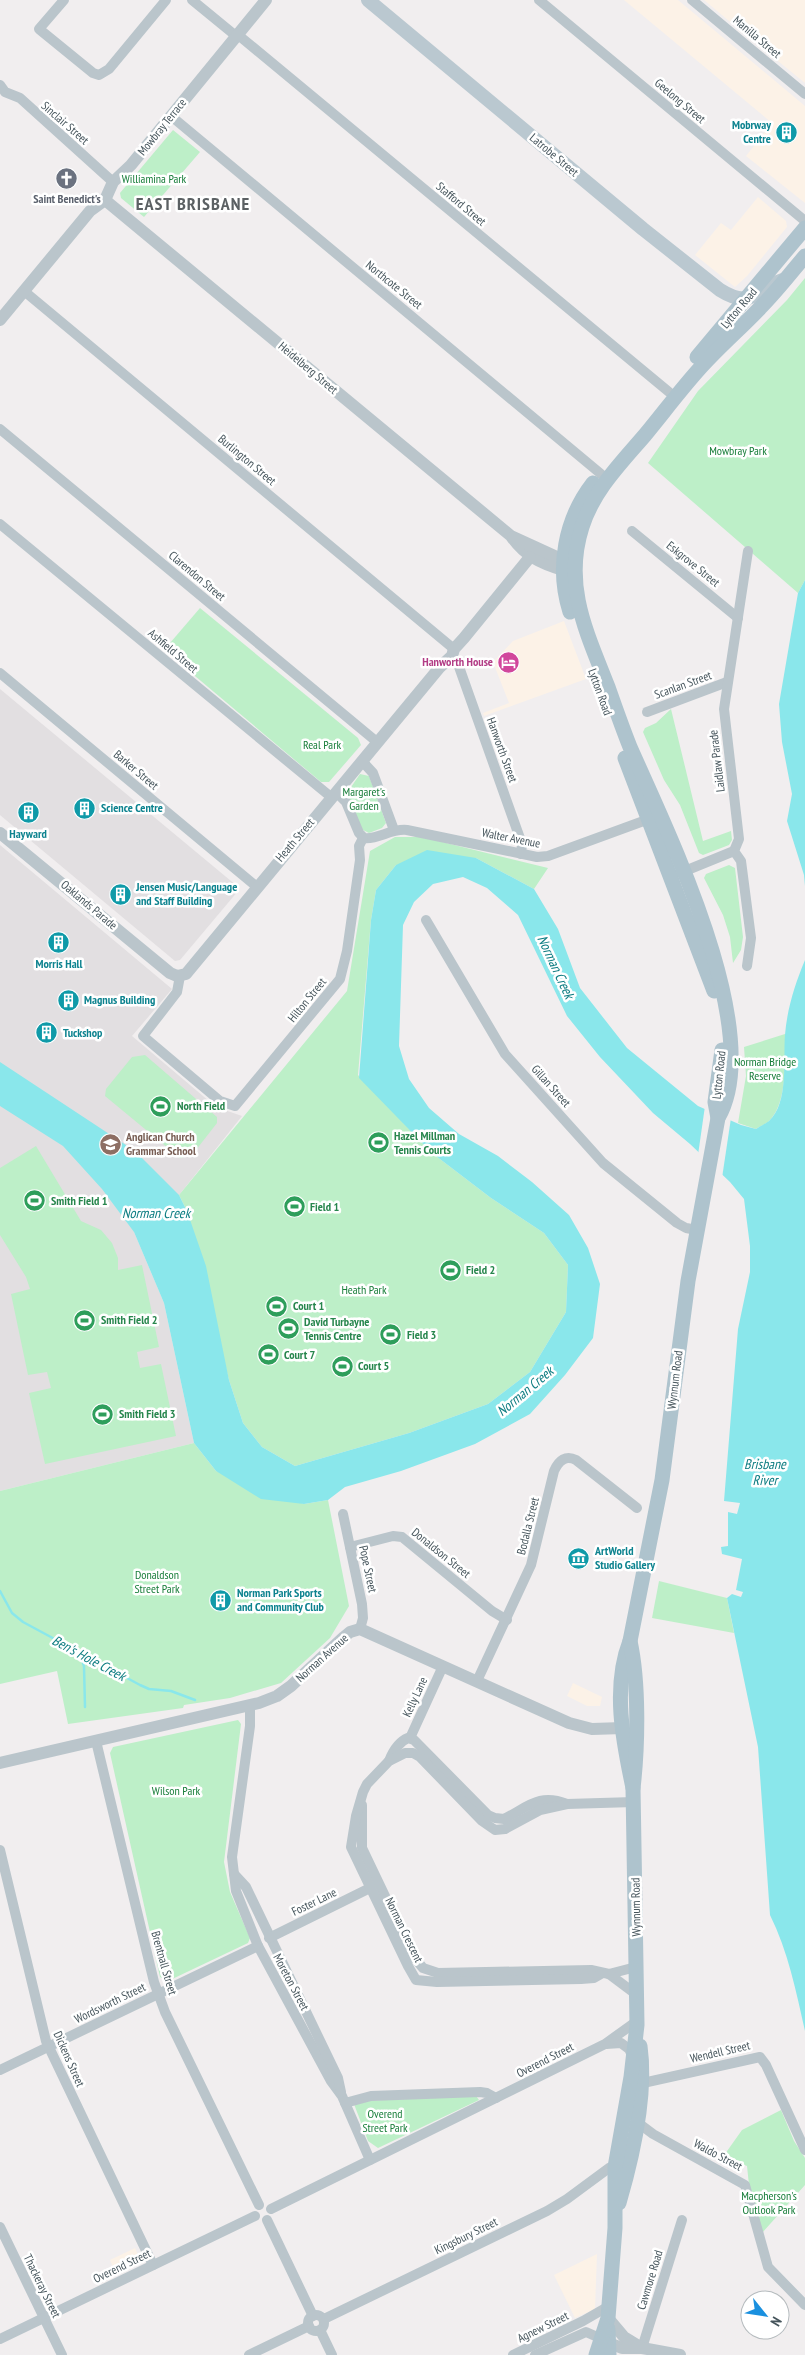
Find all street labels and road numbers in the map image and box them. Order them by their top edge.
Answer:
street label: Manilla Street [730,12,785,61]
street label: Geelong Street [652,75,709,127]
street label: Mowbray Terrace [134,95,189,158]
street label: Sinclair Street [38,98,93,148]
street label: Latrobe Street [527,130,582,180]
street label: Stafford Street [433,178,490,229]
street label: Northcote Street [363,257,426,312]
street label: Lytton Road [717,284,760,331]
street label: Heidelberg Street [276,338,342,397]
street label: Burlington Street [215,431,280,489]
street label: Eskgrove Street [664,538,724,590]
street label: Clarendon Street [166,547,229,604]
street label: Ashfield Street [145,625,202,676]
street label: Lytton Road [585,666,616,717]
street label: Scanlan Street [652,667,714,702]
street label: Hanworth Street [484,715,521,785]
street label: Laidlaw Parade [705,729,728,793]
street label: Barker Street [111,747,162,793]
street label: Heath Street [272,814,318,864]
street label: Walter Avenue [481,824,542,851]
street label: Oaklands Parade [58,877,121,933]
street label: Hilton Street [284,974,330,1025]
street label: Lytton Road [709,1050,728,1100]
street label: Gillan Street [529,1061,575,1110]
street label: Wynnum Road [663,1350,686,1410]
street label: Bodalla Street [513,1495,542,1556]
street label: Donaldson Street [409,1524,474,1581]
street label: Pope Street [356,1544,381,1595]
street label: Norman Avenue [292,1630,351,1685]
street label: Kelly Lane [399,1674,430,1719]
street label: Wynnum Road [627,1877,644,1937]
street label: Foster Lane [289,1884,339,1919]
street label: Norman Crescent [382,1895,427,1965]
street label: Brentnall Street [148,1929,181,1997]
street label: Moreton Street [270,1951,313,2013]
street label: Wordsworth Street [72,1979,148,2026]
street label: Dickens Street [51,2029,89,2090]
street label: Wendell Street [688,2037,752,2066]
street label: Overend Street [514,2038,576,2080]
street label: Waldo Street [691,2135,746,2174]
street label: Kingsbury Street [432,2214,500,2257]
street label: Overend Street [91,2245,154,2286]
street label: Cawmore Road [633,2248,666,2311]
street label: Thackeray Street [21,2252,65,2321]
street label: Agnew Street [515,2307,571,2345]

